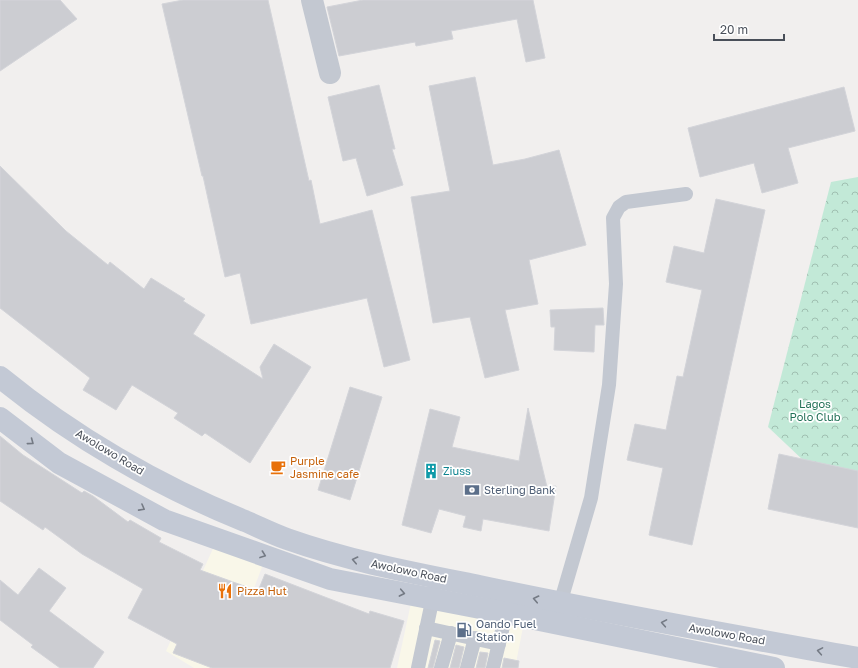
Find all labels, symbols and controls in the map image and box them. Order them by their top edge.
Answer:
scale bar [714,16,784,42]
text: 20 m [720,22,748,37]
park label: Lagos Polo Club [790,397,841,423]
street label: Awolowo Road [74,426,147,477]
one-way arrow [27,437,34,444]
place label: Purple Jasmine cafe [290,454,359,480]
cafe icon: Purple Jasmine cafe [269,458,287,476]
building icon: Ziuss [422,462,440,480]
place label: Ziuss [443,464,471,477]
bank icon: Sterling Bank [463,481,481,499]
place label: Sterling Bank [484,483,555,496]
one-way arrow [138,504,145,511]
one-way arrow [259,551,266,559]
one-way arrow [351,556,358,564]
street label: Awolowo Road [370,556,448,585]
restaurant icon: Pizza Hut [216,582,234,600]
place label: Pizza Hut [237,584,287,597]
one-way arrow [399,588,405,597]
one-way arrow [533,595,540,603]
place label: Oando Fuel Station [476,617,537,643]
one-way arrow [661,619,667,627]
street label: Awolowo Road [688,620,766,647]
fuel station icon: Oando Fuel Station [455,621,473,639]
one-way arrow [817,647,823,656]

